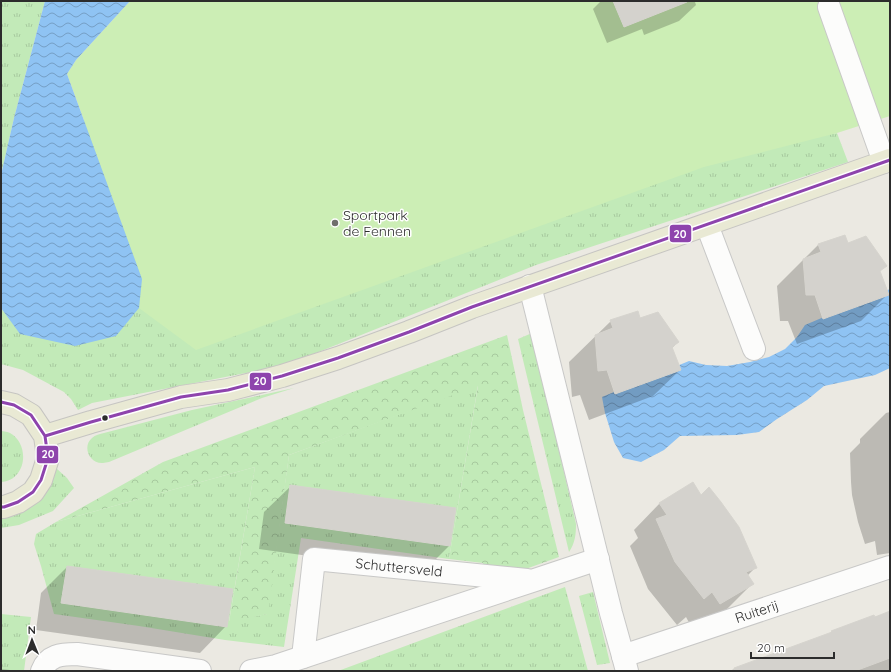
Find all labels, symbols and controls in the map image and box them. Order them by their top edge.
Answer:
place label: Sportpark de Fennen [343,206,411,240]
marker: Sportpark de Fennen [330,218,340,228]
line badge: 20 [669,224,692,243]
text: 20 [673,227,687,241]
line badge: 20 [249,372,272,391]
text: 20 [253,374,267,388]
unlabelled marker [100,413,110,423]
line badge: 20 [36,445,59,464]
text: 20 [41,447,55,461]
street label: Schuttersveld [355,554,443,581]
street label: Ruiterij [733,596,781,627]
north arrow [12,620,52,660]
text: N [28,623,36,637]
scale bar [751,634,834,660]
text: 20 m [757,640,785,655]

